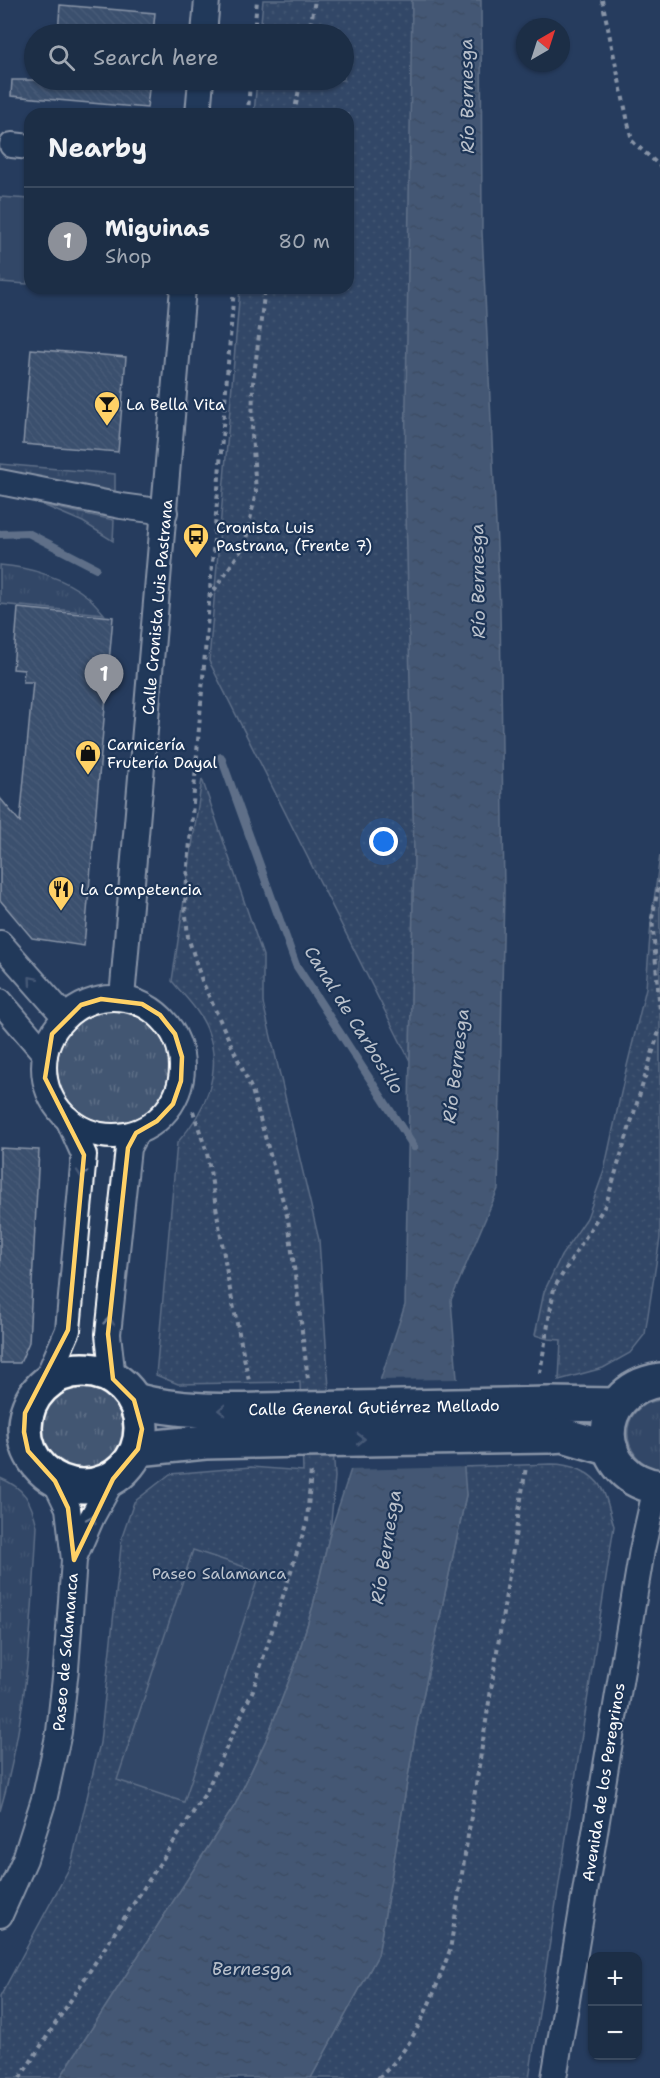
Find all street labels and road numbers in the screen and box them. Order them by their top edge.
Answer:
street label: Calle Cronista Luis Pastrana [138,498,177,716]
street label: Calle General Gutiérrez Mellado [248,1395,500,1420]
street label: Paseo de Salamanca [48,1572,83,1732]
street label: Avenida de los Peregrinos [577,1681,630,1883]

